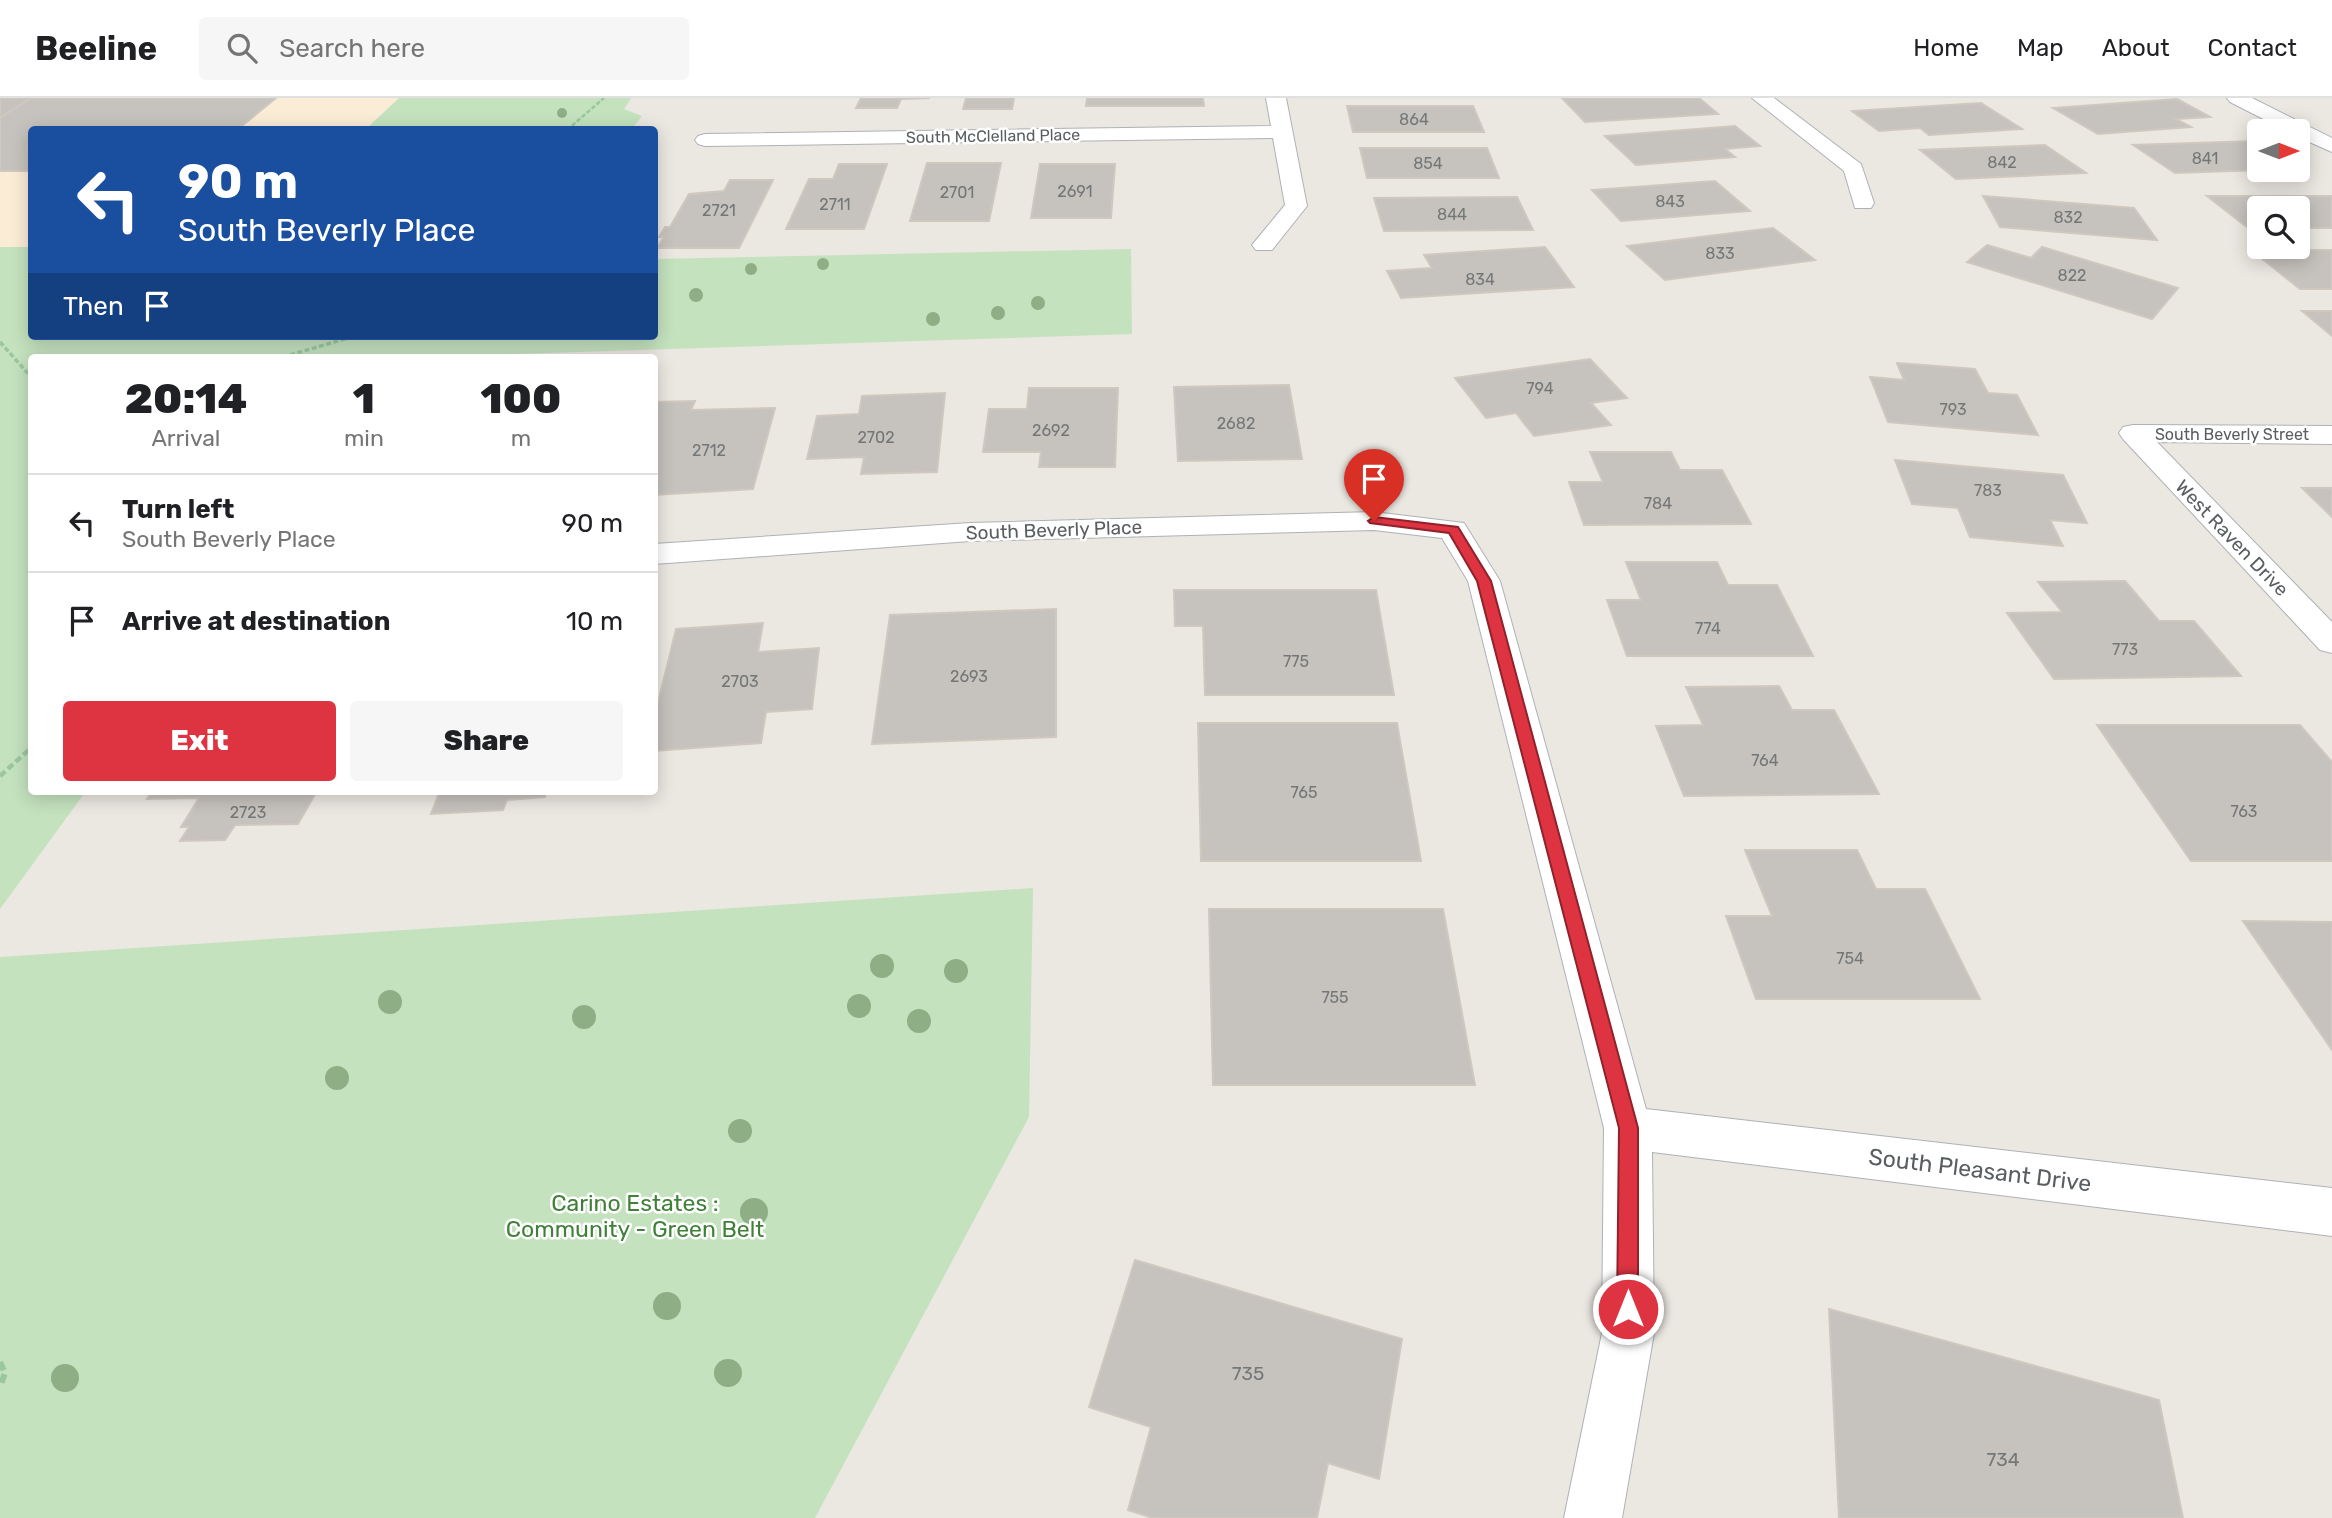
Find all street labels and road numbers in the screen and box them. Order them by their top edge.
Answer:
street label: South McClelland Place [906,125,1080,147]
street label: South Beverly Street [2155,425,2309,444]
street label: West Raven Drive [2171,475,2293,601]
street label: South Beverly Place [965,515,1143,545]
street label: South Pleasant Drive [1867,1142,2093,1198]

